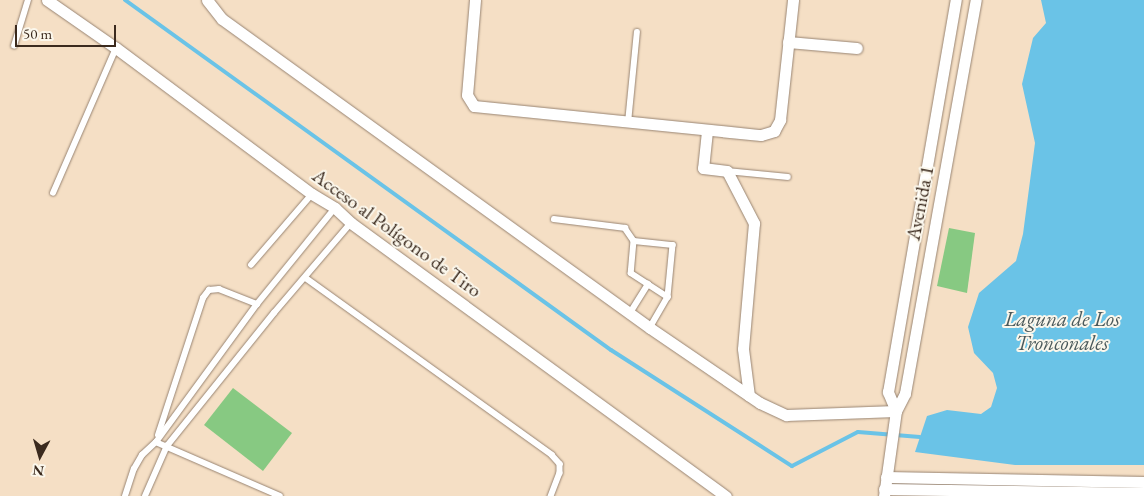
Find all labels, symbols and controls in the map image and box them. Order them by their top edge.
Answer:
scale bar [18,15,119,47]
text: 50 m [23,24,52,43]
street label: Acceso al Polígono de Tiro [308,163,486,303]
street label: Avenida 1 [901,164,939,242]
water label: Laguna de Los Tronconales [1004,306,1120,356]
north arrow [15,431,65,481]
text: N [32,461,45,480]

